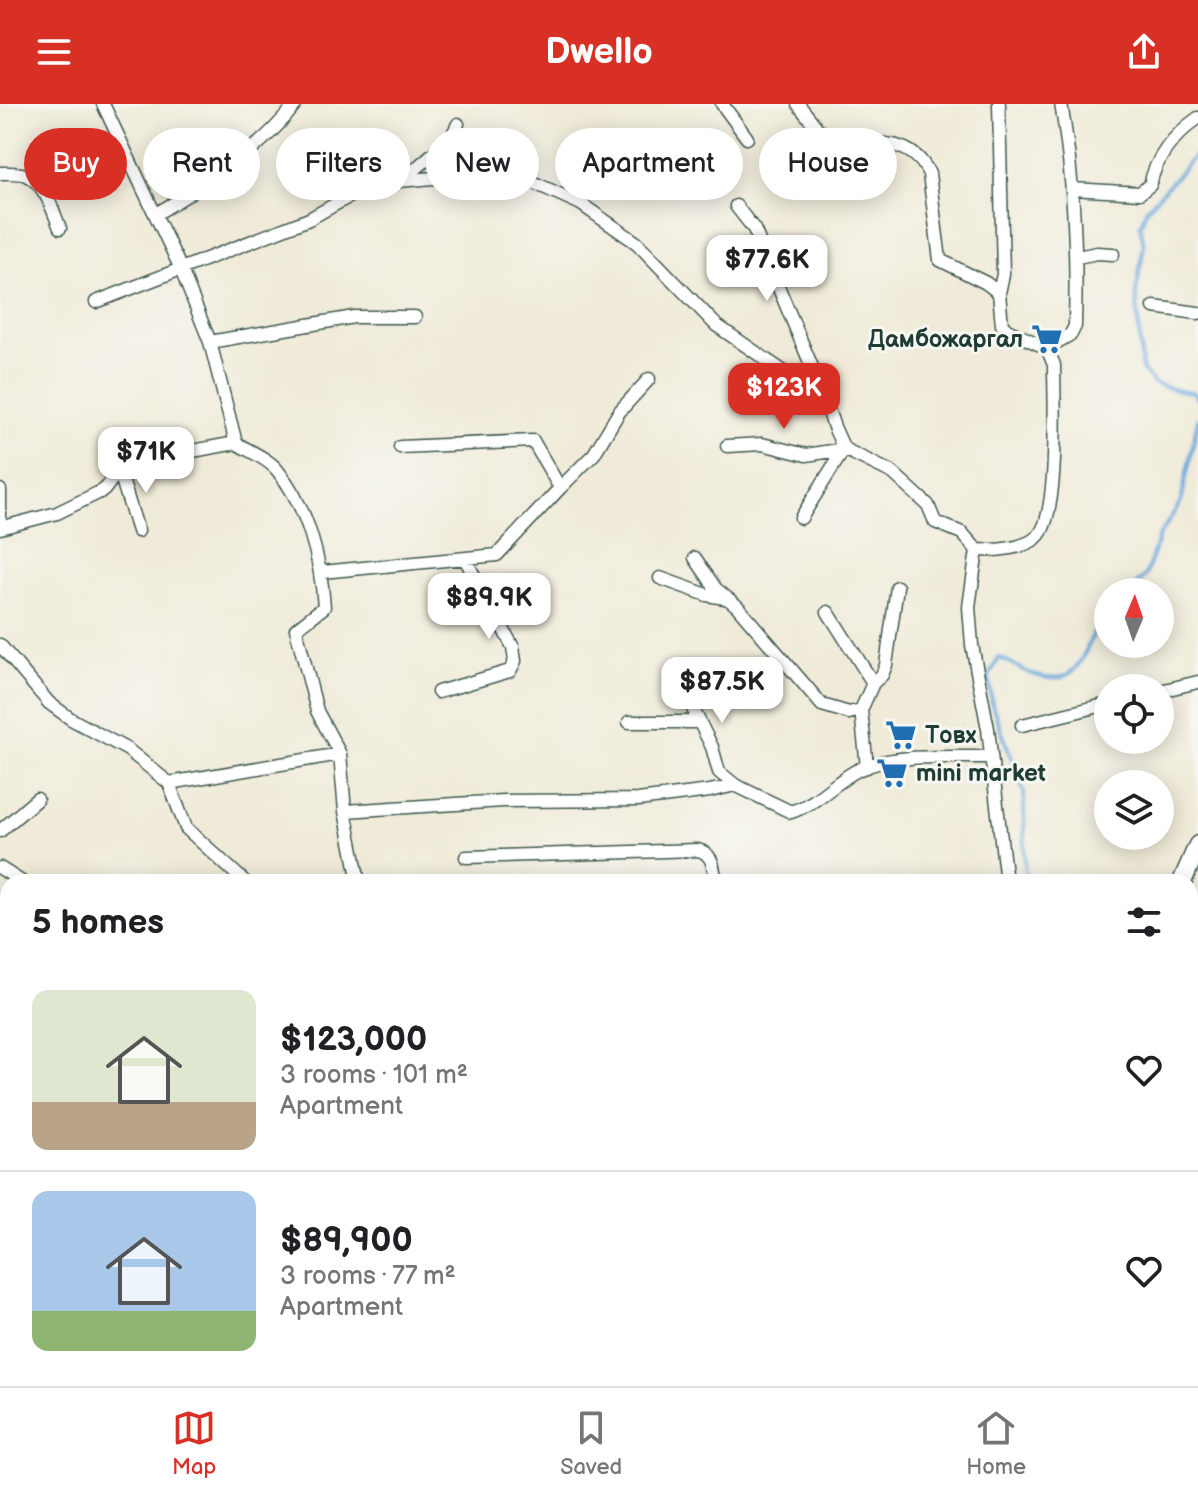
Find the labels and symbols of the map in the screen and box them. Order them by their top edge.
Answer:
pin: $77.6K [702,235,832,303]
supermarket icon: Дамбожаргал [1030,322,1064,356]
place label: Дамбожаргал [868,325,1023,354]
pin: $123K [728,363,840,431]
pin: $71K [99,427,193,495]
pin: $89.9K [424,573,554,641]
north arrow [1094,578,1174,658]
pin: $87.5K [657,657,787,725]
supermarket icon: Товх [884,718,918,752]
place label: Товх [925,721,976,750]
supermarket icon: mini market [875,756,909,790]
place label: mini market [916,759,1046,788]

